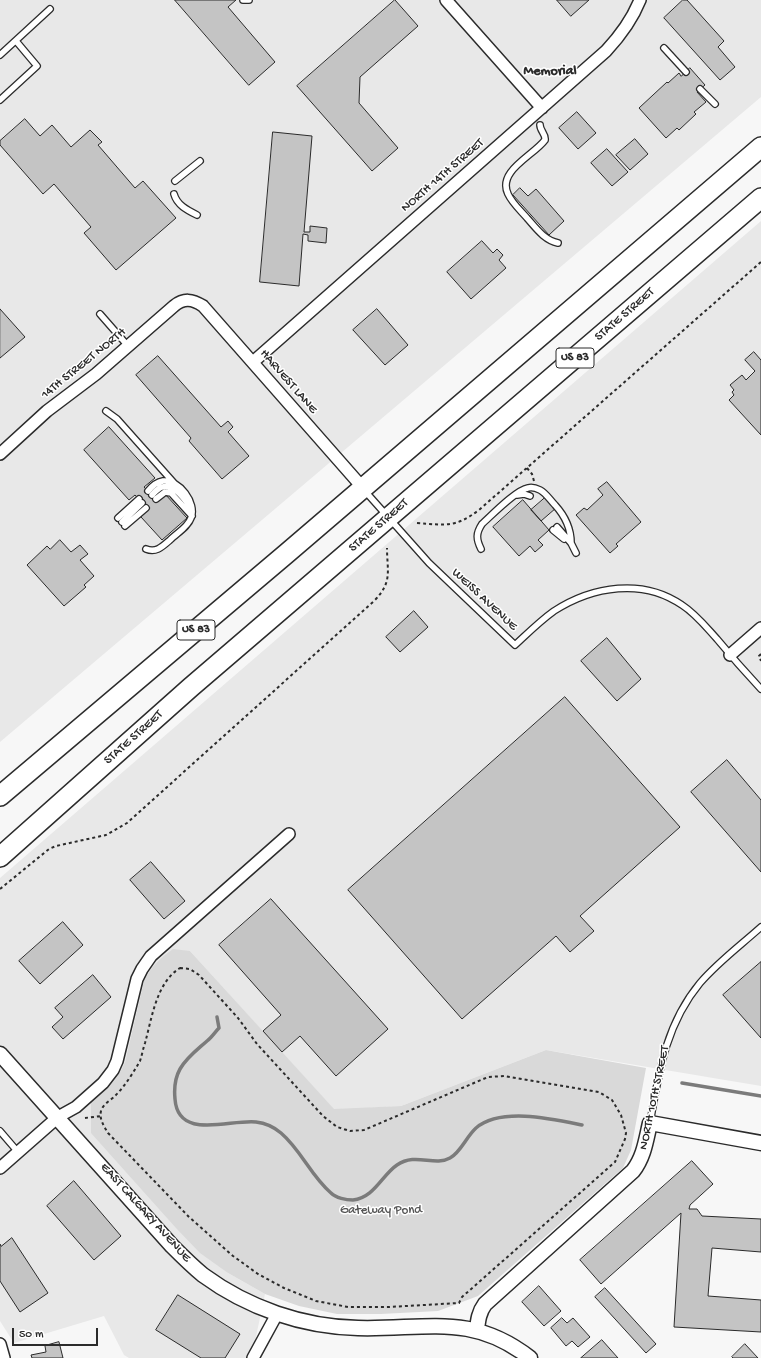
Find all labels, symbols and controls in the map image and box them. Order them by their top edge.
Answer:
district label: Memorial [524,64,576,80]
street label: NORTH 14TH STREET [398,136,488,216]
street label: STATE STREET [592,285,658,345]
street label: 14TH STREET NORTH [38,325,130,403]
street label: HARVEST LANE [256,347,320,417]
road number: US 83 [556,348,594,368]
street label: STATE STREET [346,496,412,556]
street label: WEISS AVENUE [448,565,520,635]
road number: US 83 [177,620,215,640]
street label: STATE STREET [101,707,167,769]
street label: NORTH 10TH STREET [636,1045,674,1151]
street label: EAST CALGARY AVENUE [96,1160,194,1266]
park label: Gateway Pond [340,1203,422,1219]
scale bar [14,1320,100,1346]
text: 50 m [19,1328,44,1342]

